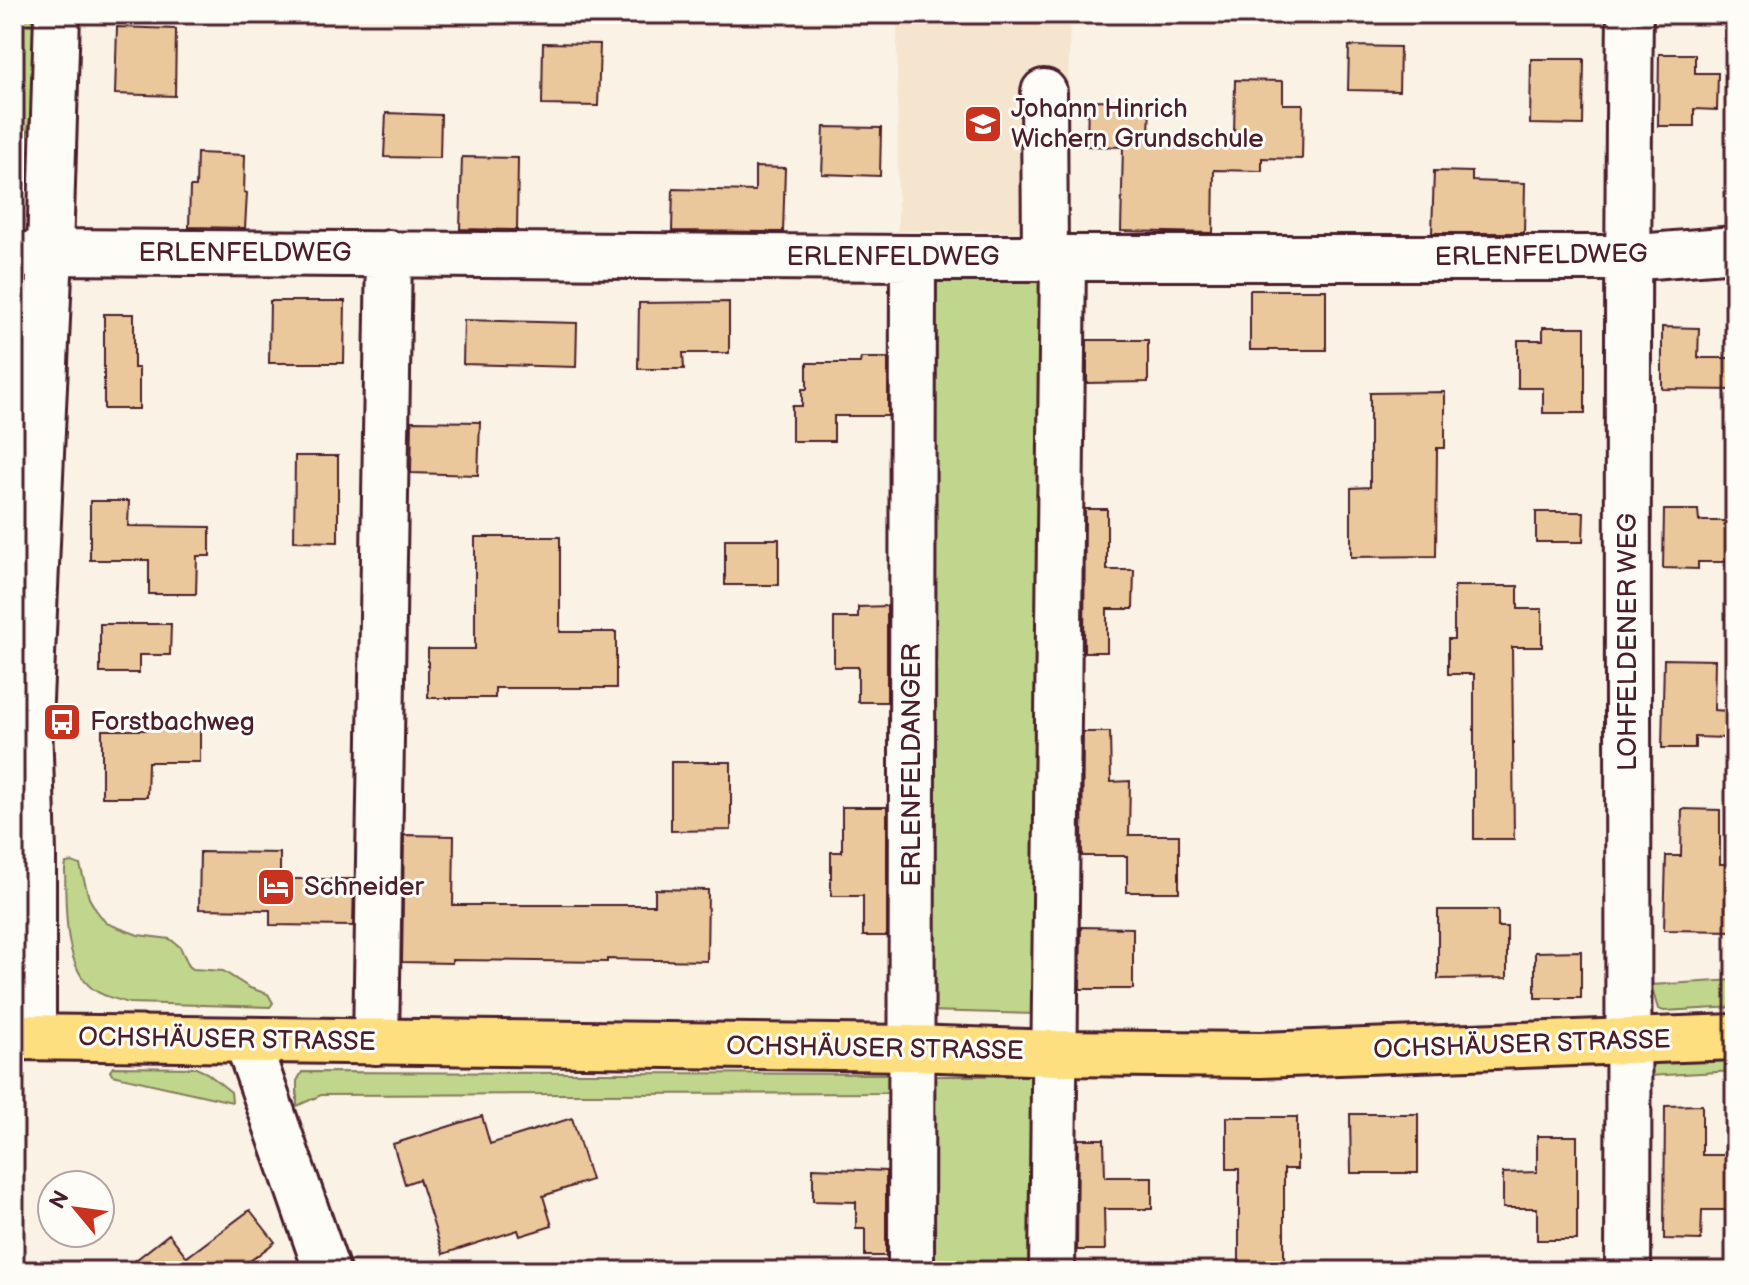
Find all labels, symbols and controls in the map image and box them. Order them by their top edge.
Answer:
place label: Johann Hinrich Wichern Grundschule [1011,94,1264,155]
school or university icon: Johann Hinrich Wichern Grundschule [962,103,1004,145]
street label: ERLENFELDWEG [138,238,352,269]
street label: ERLENFELDWEG [1434,239,1648,273]
street label: ERLENFELDWEG [786,242,1000,273]
street label: LOHFELDENER WEG [1613,513,1644,771]
street label: ERLENFELDANGER [897,643,928,887]
bus stop icon: Forstbachweg [41,701,83,743]
place label: Forstbachweg [90,707,255,738]
hotel icon: Schneider [255,866,297,908]
place label: Schneider [304,872,424,903]
street label: OCHSHÄUSER STRASSE [78,1021,376,1058]
street label: OCHSHÄUSER STRASSE [1373,1023,1671,1066]
street label: OCHSHÄUSER STRASSE [726,1030,1024,1067]
north arrow [36,1169,116,1249]
text: N [44,1186,76,1214]

